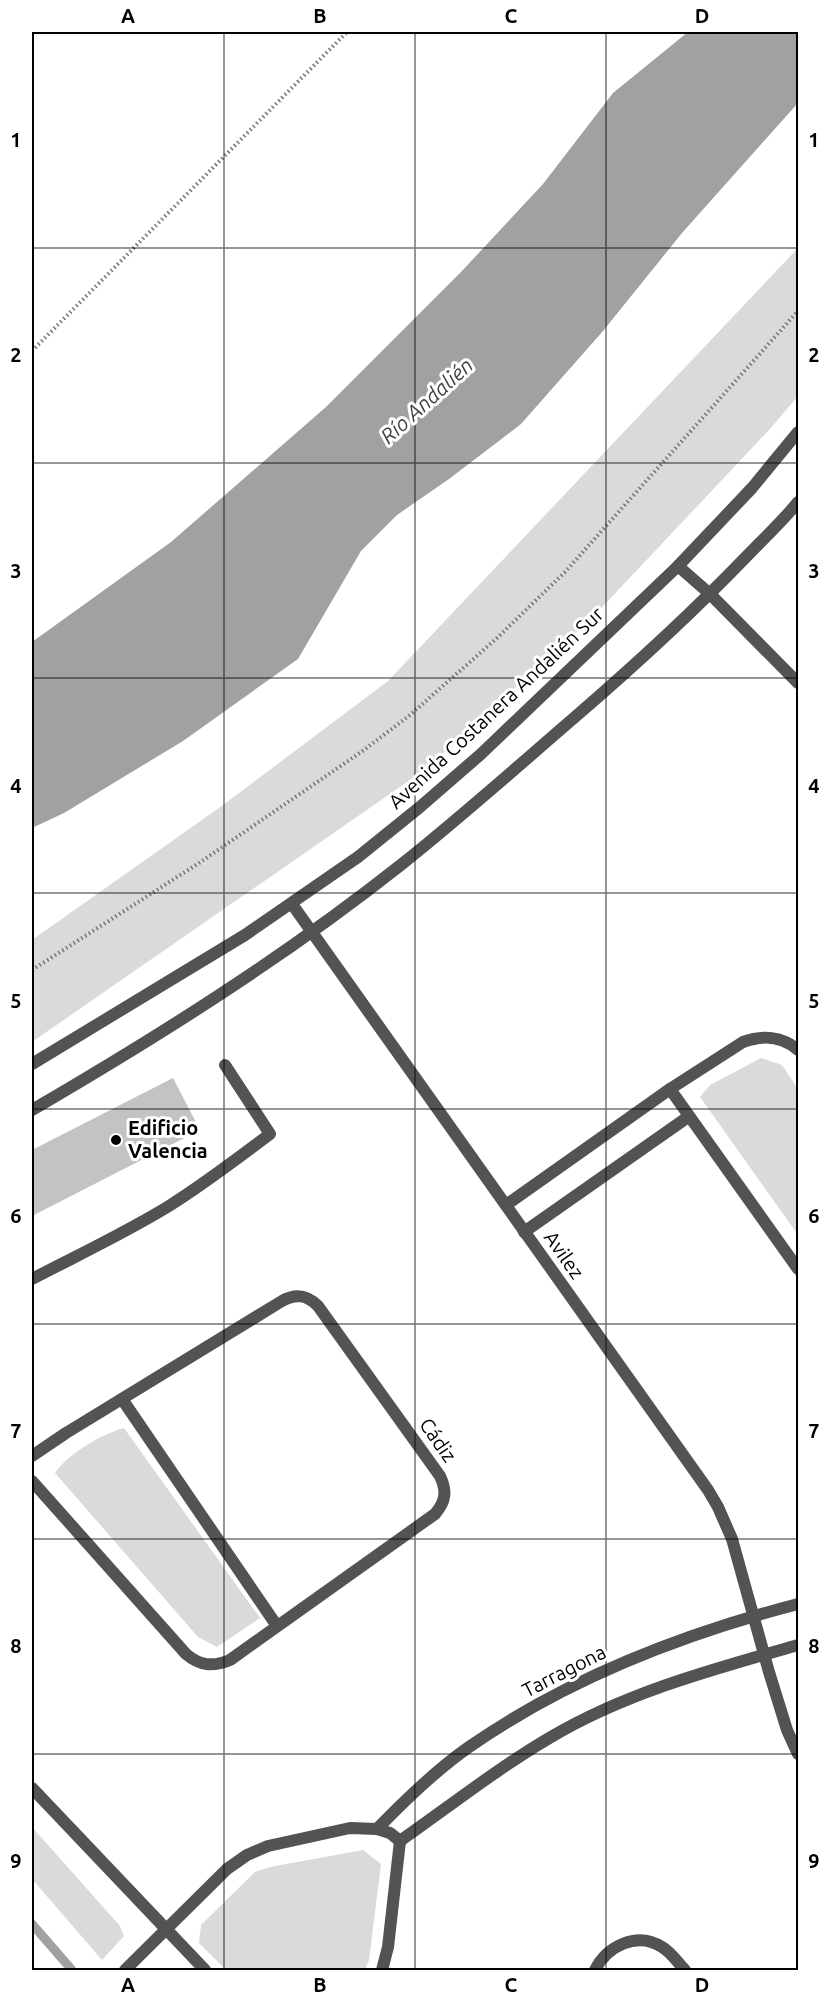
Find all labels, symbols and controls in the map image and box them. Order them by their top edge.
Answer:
text: A [121,4,135,27]
text: B [313,4,327,27]
text: C [505,4,518,27]
text: D [695,4,709,27]
text: 1 [10,128,22,151]
text: 1 [808,128,820,151]
text: 2 [10,343,22,366]
text: 2 [808,343,820,366]
water label: Río Andalién [375,353,477,448]
text: 3 [10,559,22,582]
text: 3 [808,559,820,582]
street label: Avenida Costanera Andalién Sur [384,602,608,813]
text: 4 [10,774,22,797]
text: 4 [808,774,820,797]
text: 5 [10,989,22,1012]
text: 5 [808,989,820,1012]
place label: Edificio Valencia [128,1116,208,1162]
marker: Edificio Valencia [109,1133,123,1147]
text: 6 [10,1204,22,1227]
text: 6 [808,1204,820,1227]
street label: Avilez [540,1226,589,1283]
street label: Cádiz [415,1413,462,1466]
text: 7 [10,1419,22,1442]
text: 7 [808,1419,820,1442]
text: 8 [10,1634,22,1657]
text: 8 [808,1634,820,1657]
street label: Tarragona [518,1640,610,1701]
text: 9 [10,1849,22,1872]
text: 9 [808,1849,820,1872]
text: A [121,1973,135,1996]
text: B [313,1973,327,1996]
text: C [505,1973,518,1996]
text: D [695,1973,709,1996]

